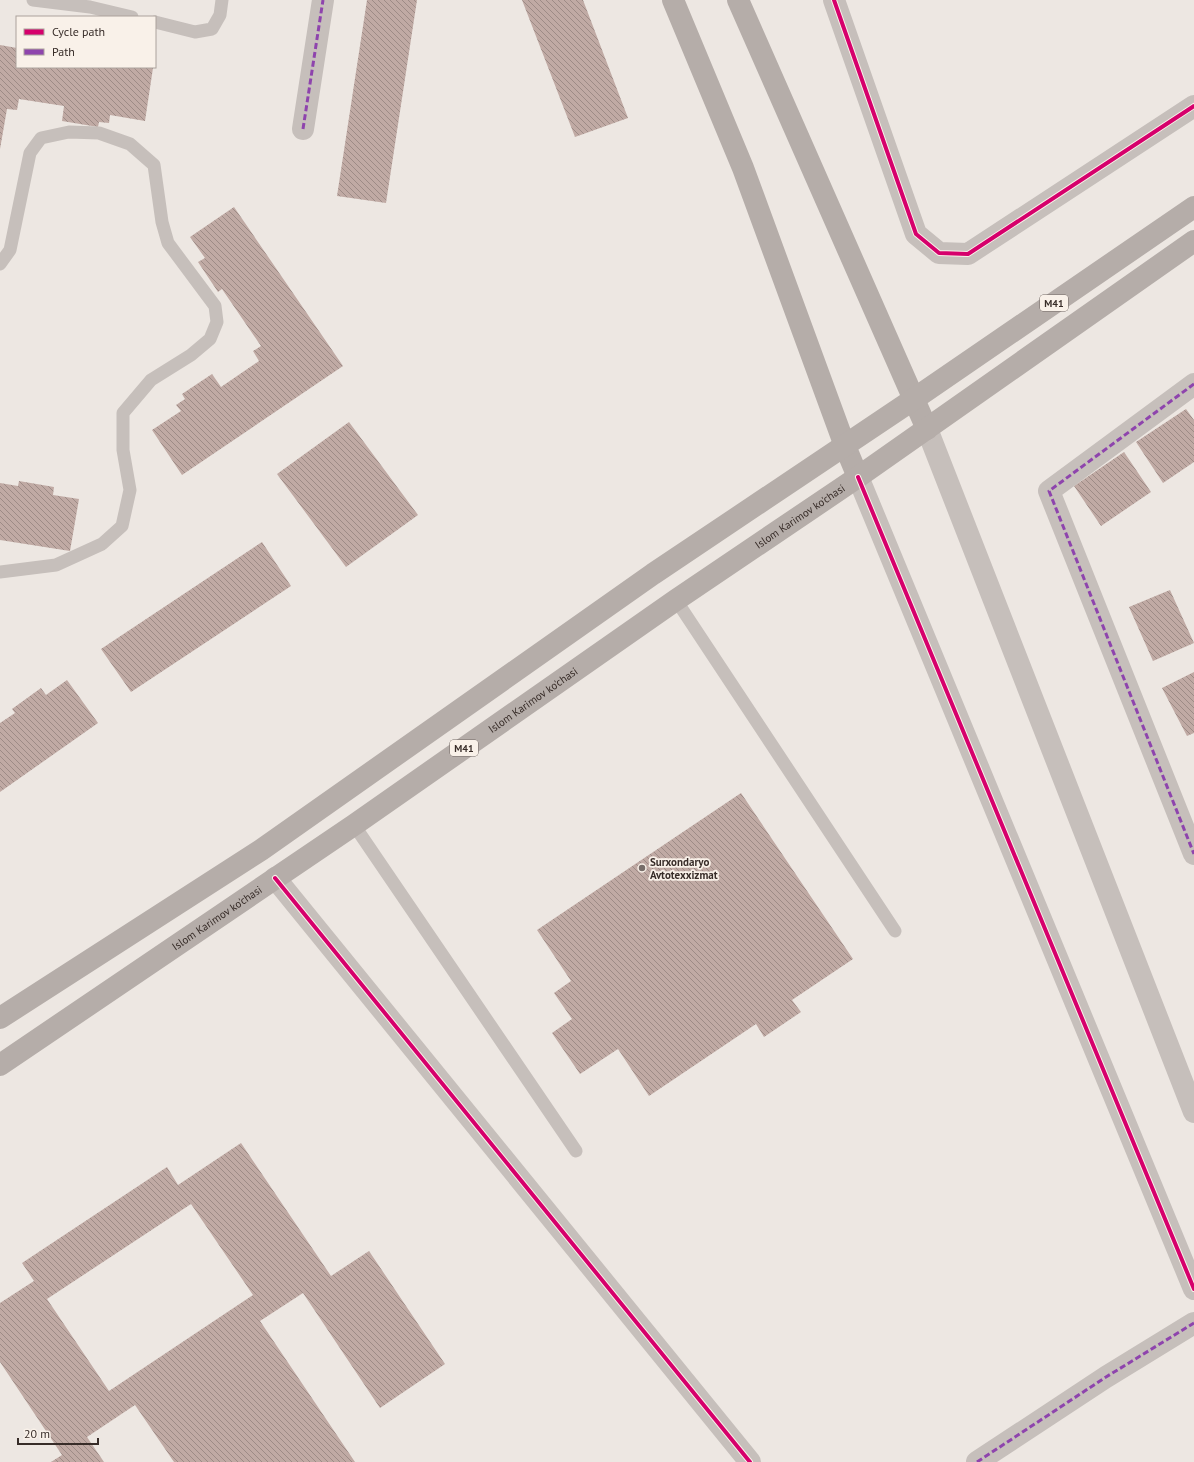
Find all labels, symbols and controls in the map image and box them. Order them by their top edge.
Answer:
legend [16,16,156,68]
text: Cycle path [52,24,105,39]
text: Path [52,44,75,59]
road number: M41 [1040,295,1068,311]
street label: Islom Karimov ko'chasi [752,481,848,552]
street label: Islom Karimov ko'chasi [486,664,580,736]
road number: M41 [450,740,478,756]
place label: Surxondaryo Avtotexxizmat [650,855,718,882]
marker: Surxondaryo Avtotexxizmat [637,863,647,873]
street label: Islom Karimov ko'chasi [169,882,265,953]
scale bar [18,1420,98,1446]
text: 20 m [24,1426,50,1441]

